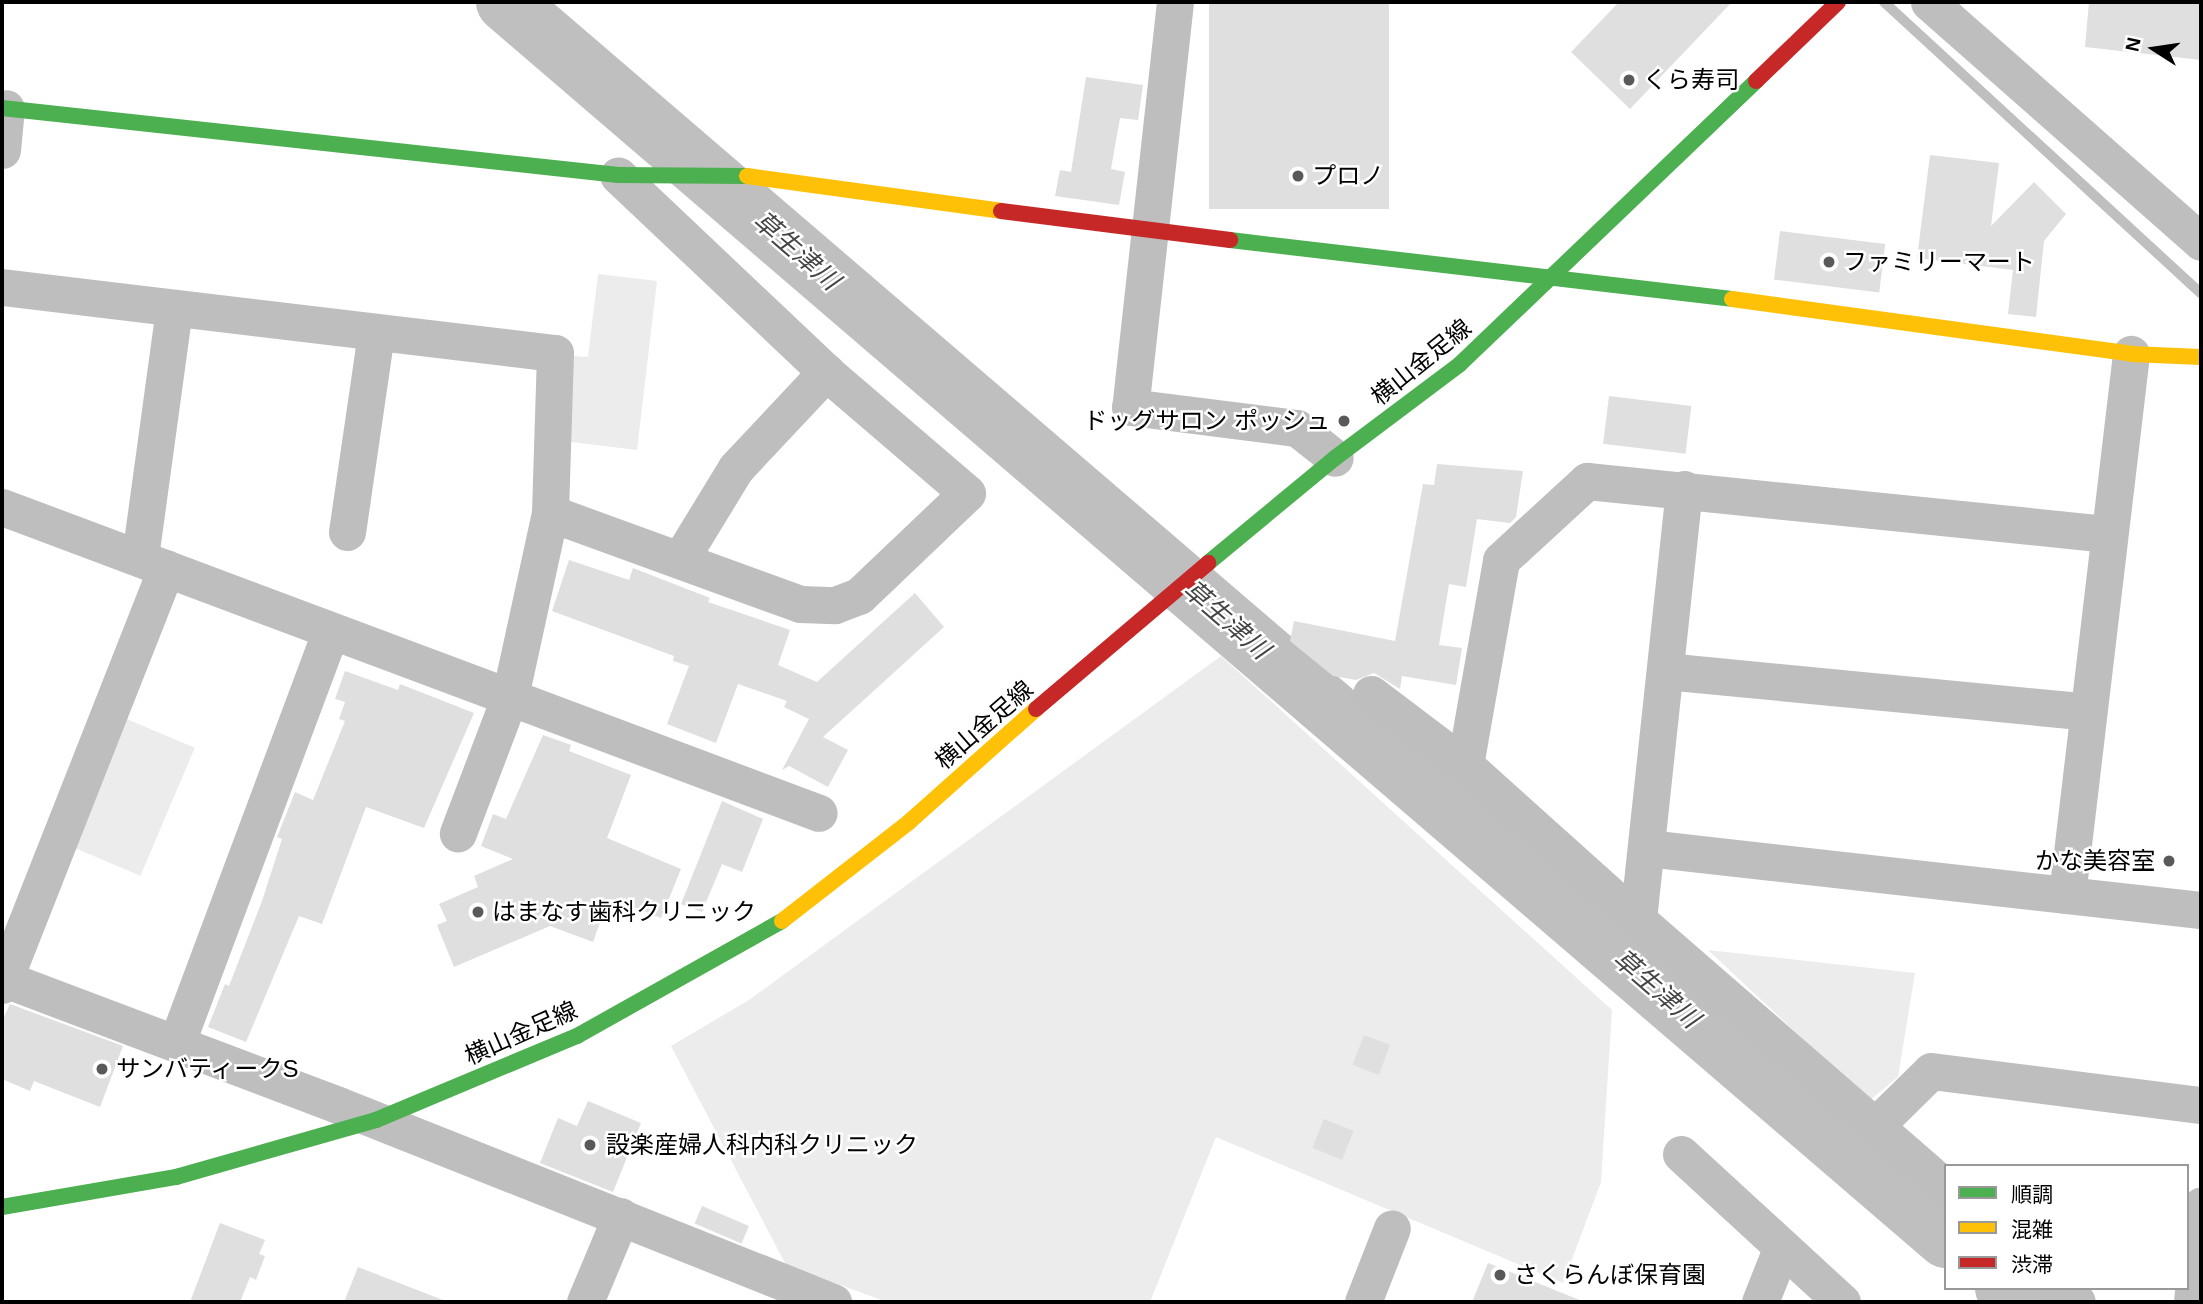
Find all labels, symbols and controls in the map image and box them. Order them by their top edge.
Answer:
north arrow [2119,14,2189,84]
text: N [2121,36,2145,53]
place label: くら寿司 [1643,66,1739,94]
marker: くら寿司 [1621,72,1637,88]
place label: プロノ [1312,162,1384,190]
marker: プロノ [1290,168,1306,184]
water label: 草生津川 [747,205,845,297]
place label: ファミリーマート [1843,248,2035,276]
marker: ファミリーマート [1821,254,1837,270]
street label: 横山金足線 [1365,313,1477,411]
place label: ドッグサロン ポッシュ [1083,407,1330,435]
marker: ドッグサロン ポッシュ [1336,413,1352,429]
water label: 草生津川 [1177,574,1275,666]
street label: 横山金足線 [929,675,1039,775]
place label: かな美容室 [2035,847,2155,875]
marker: かな美容室 [2161,853,2177,869]
place label: はまなす歯科クリニック [492,898,756,926]
marker: はまなす歯科クリニック [470,904,486,920]
water label: 草生津川 [1607,943,1705,1035]
street label: 横山金足線 [460,995,582,1071]
place label: サンバティークS [116,1055,300,1083]
marker: サンバティークS [94,1061,110,1077]
place label: 設楽産婦人科内科クリニック [606,1131,918,1159]
marker: 設楽産婦人科内科クリニック [580,1135,600,1155]
legend [1944,1164,2189,1290]
text: 順調 [2011,1183,2053,1206]
text: 混雑 [2011,1218,2053,1241]
text: 渋滞 [2011,1253,2053,1276]
place label: さくらんぼ保育園 [1514,1261,1706,1289]
marker: さくらんぼ保育園 [1492,1267,1508,1283]

